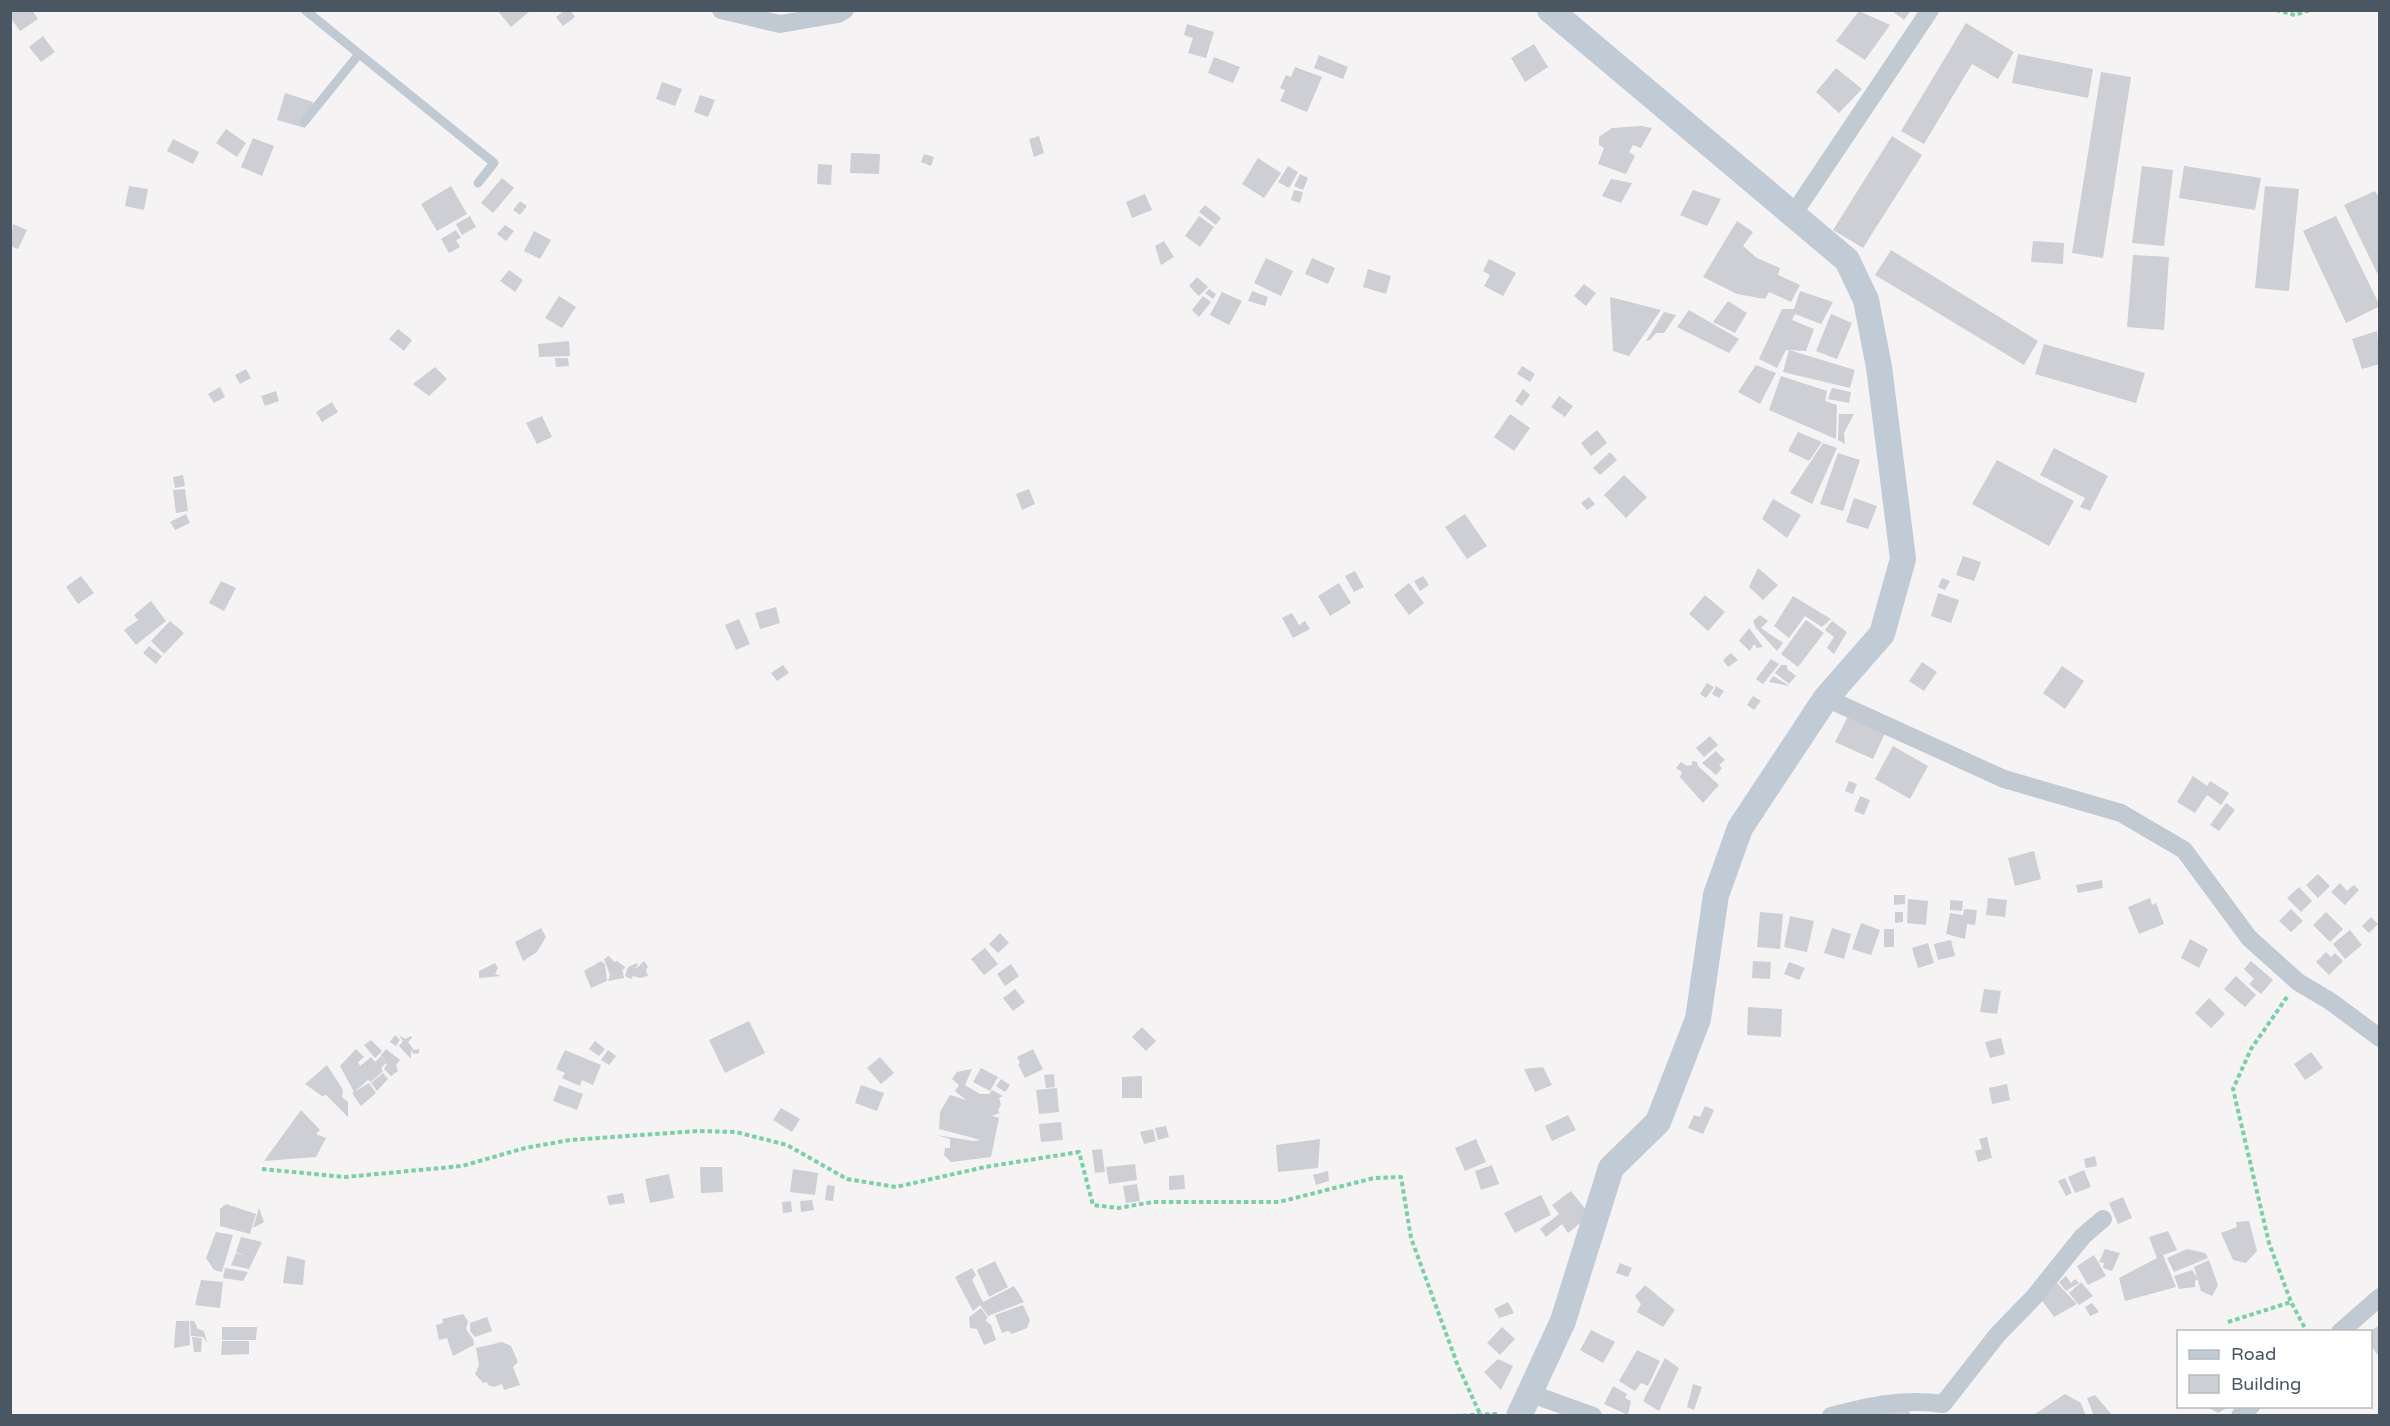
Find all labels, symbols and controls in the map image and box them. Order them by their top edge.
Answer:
legend [2177,1330,2372,1408]
text: Road [2231,1343,2276,1365]
text: Building [2231,1373,2301,1395]

